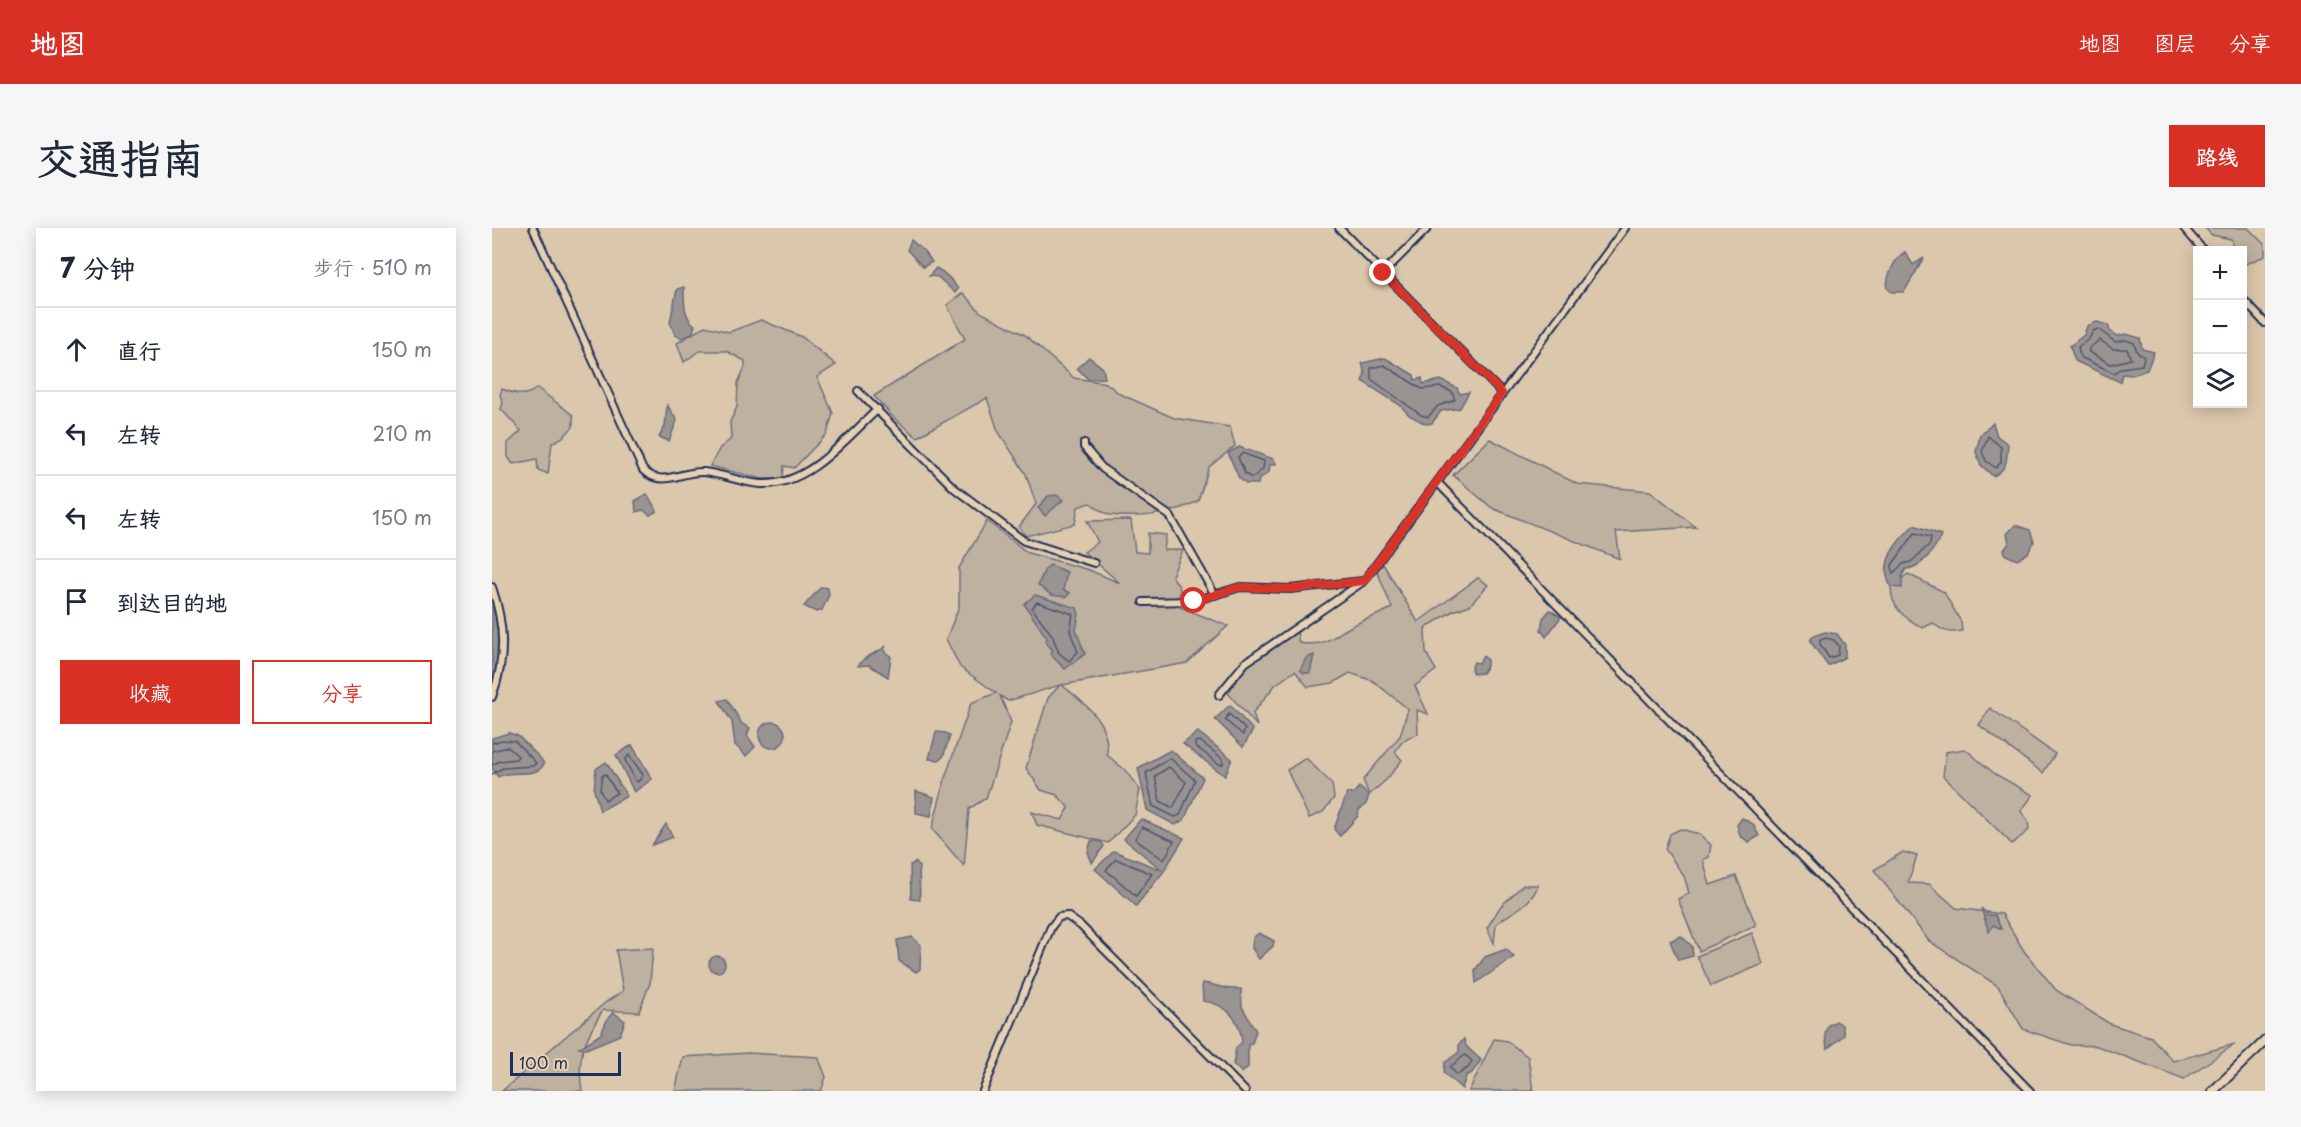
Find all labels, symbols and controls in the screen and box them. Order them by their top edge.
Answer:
text: 地图 [30,21,86,64]
text: 地图 [2079,26,2121,58]
text: 图层 [2154,26,2196,58]
text: 分享 [2229,26,2271,58]
text: 交通指南 [36,125,204,188]
button: 路线 [2169,125,2265,187]
map controls [2193,246,2247,408]
button: + [2193,246,2247,300]
text: 7 分钟 [60,248,135,287]
text: 步行 · 510 m [314,252,432,282]
route end [1369,259,1395,285]
button: − [2193,300,2247,354]
icon: ahead [60,333,93,366]
text: 直行 [117,333,161,366]
text: 150 m [372,334,432,364]
button: layers [2193,354,2247,408]
icon: left [60,417,93,450]
text: 左转 [117,417,161,450]
text: 210 m [373,418,432,448]
icon: left [60,501,93,534]
text: 左转 [117,501,161,534]
text: 150 m [372,502,432,532]
icon: arrive [60,585,93,618]
text: 到达目的地 [117,585,227,618]
route start [1180,587,1206,613]
button: 收藏 [60,660,240,724]
button: 分享 [252,660,432,724]
scale bar [510,1049,621,1076]
text: 100 m [519,1050,568,1074]

